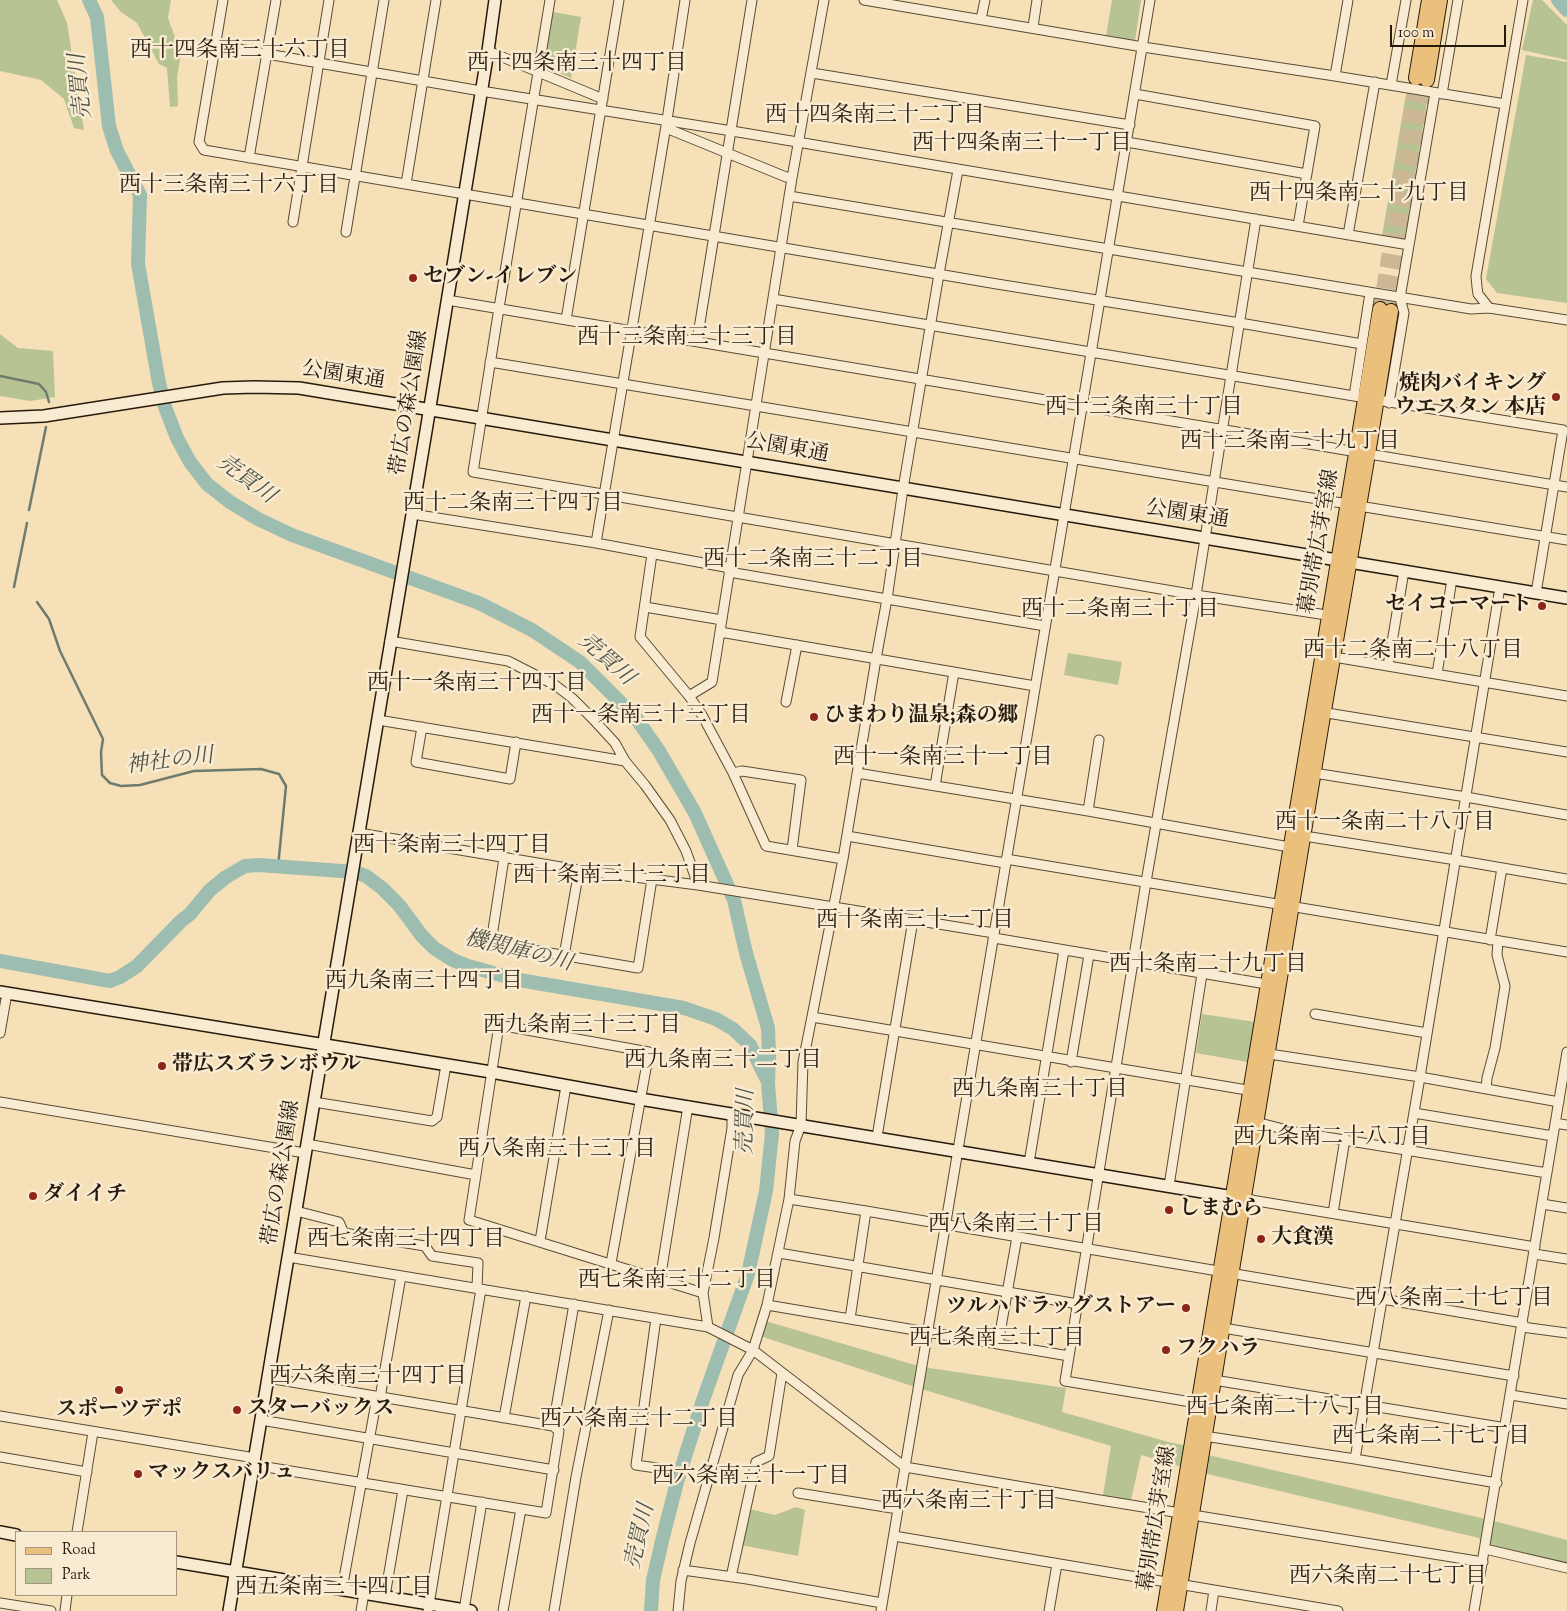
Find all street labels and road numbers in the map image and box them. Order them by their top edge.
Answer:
street label: 帯広の森公園線 [387,328,435,478]
street label: 公園東通 [300,358,386,396]
street label: 公園東通 [743,430,831,470]
street label: 幕別帯広芽室線 [1296,467,1346,617]
street label: 公園東通 [1144,497,1230,535]
street label: 帯広の森公園線 [259,1098,307,1248]
street label: 幕別帯広芽室線 [1135,1444,1183,1594]

